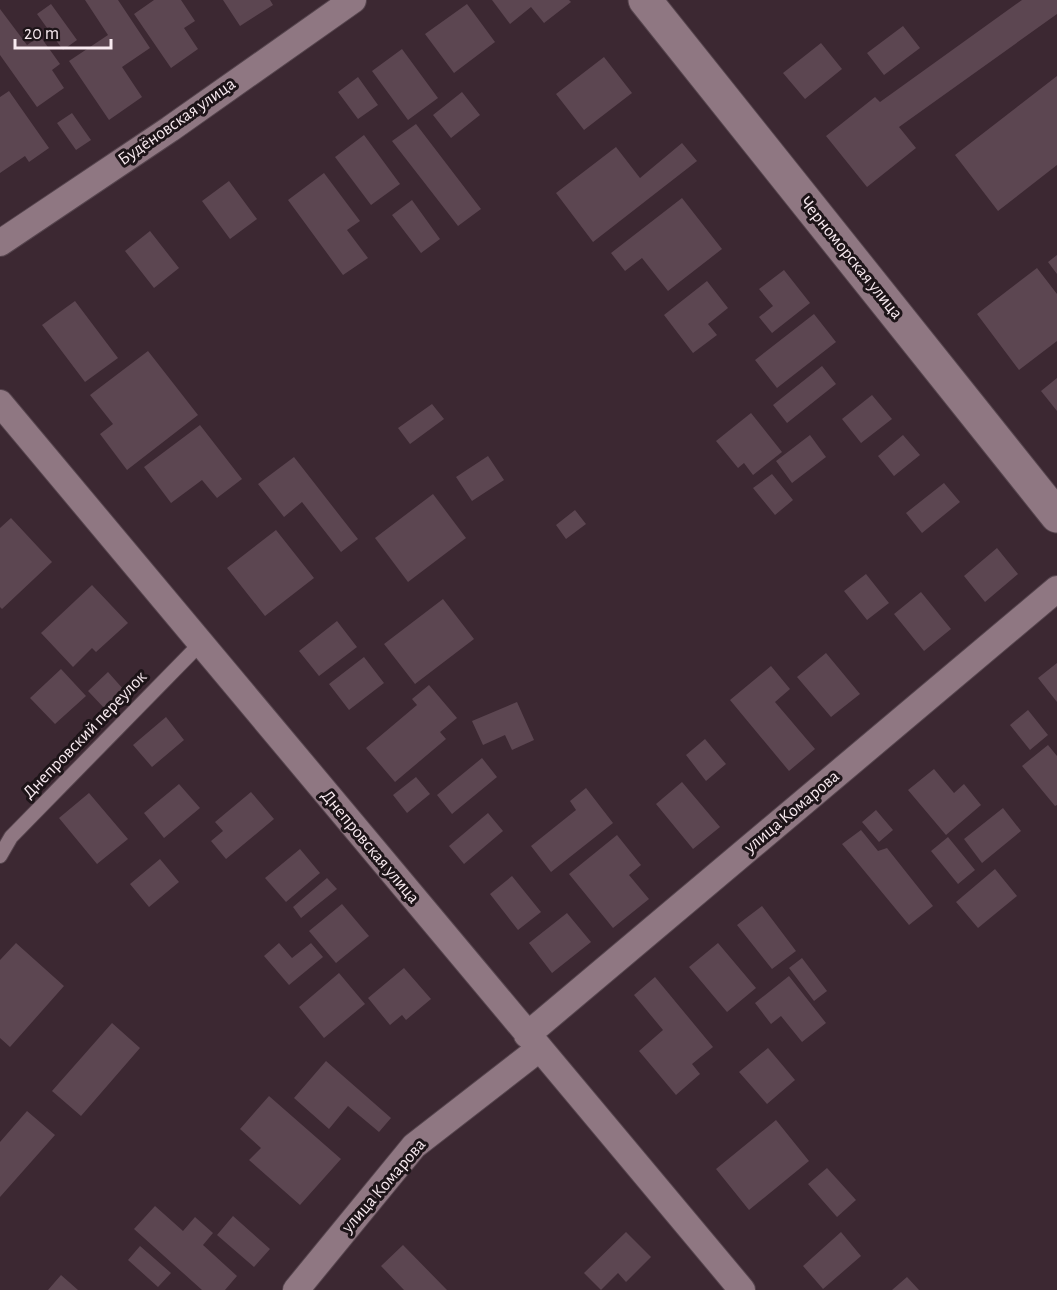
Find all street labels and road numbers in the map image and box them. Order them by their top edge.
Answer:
street label: Будёновская улица [115,75,239,169]
street label: Черноморская улица [796,193,906,323]
street label: Днепровский переулок [20,667,151,802]
street label: улица Комарова [740,767,843,857]
street label: Днепровская улица [317,787,423,907]
street label: улица Комарова [338,1136,429,1237]

